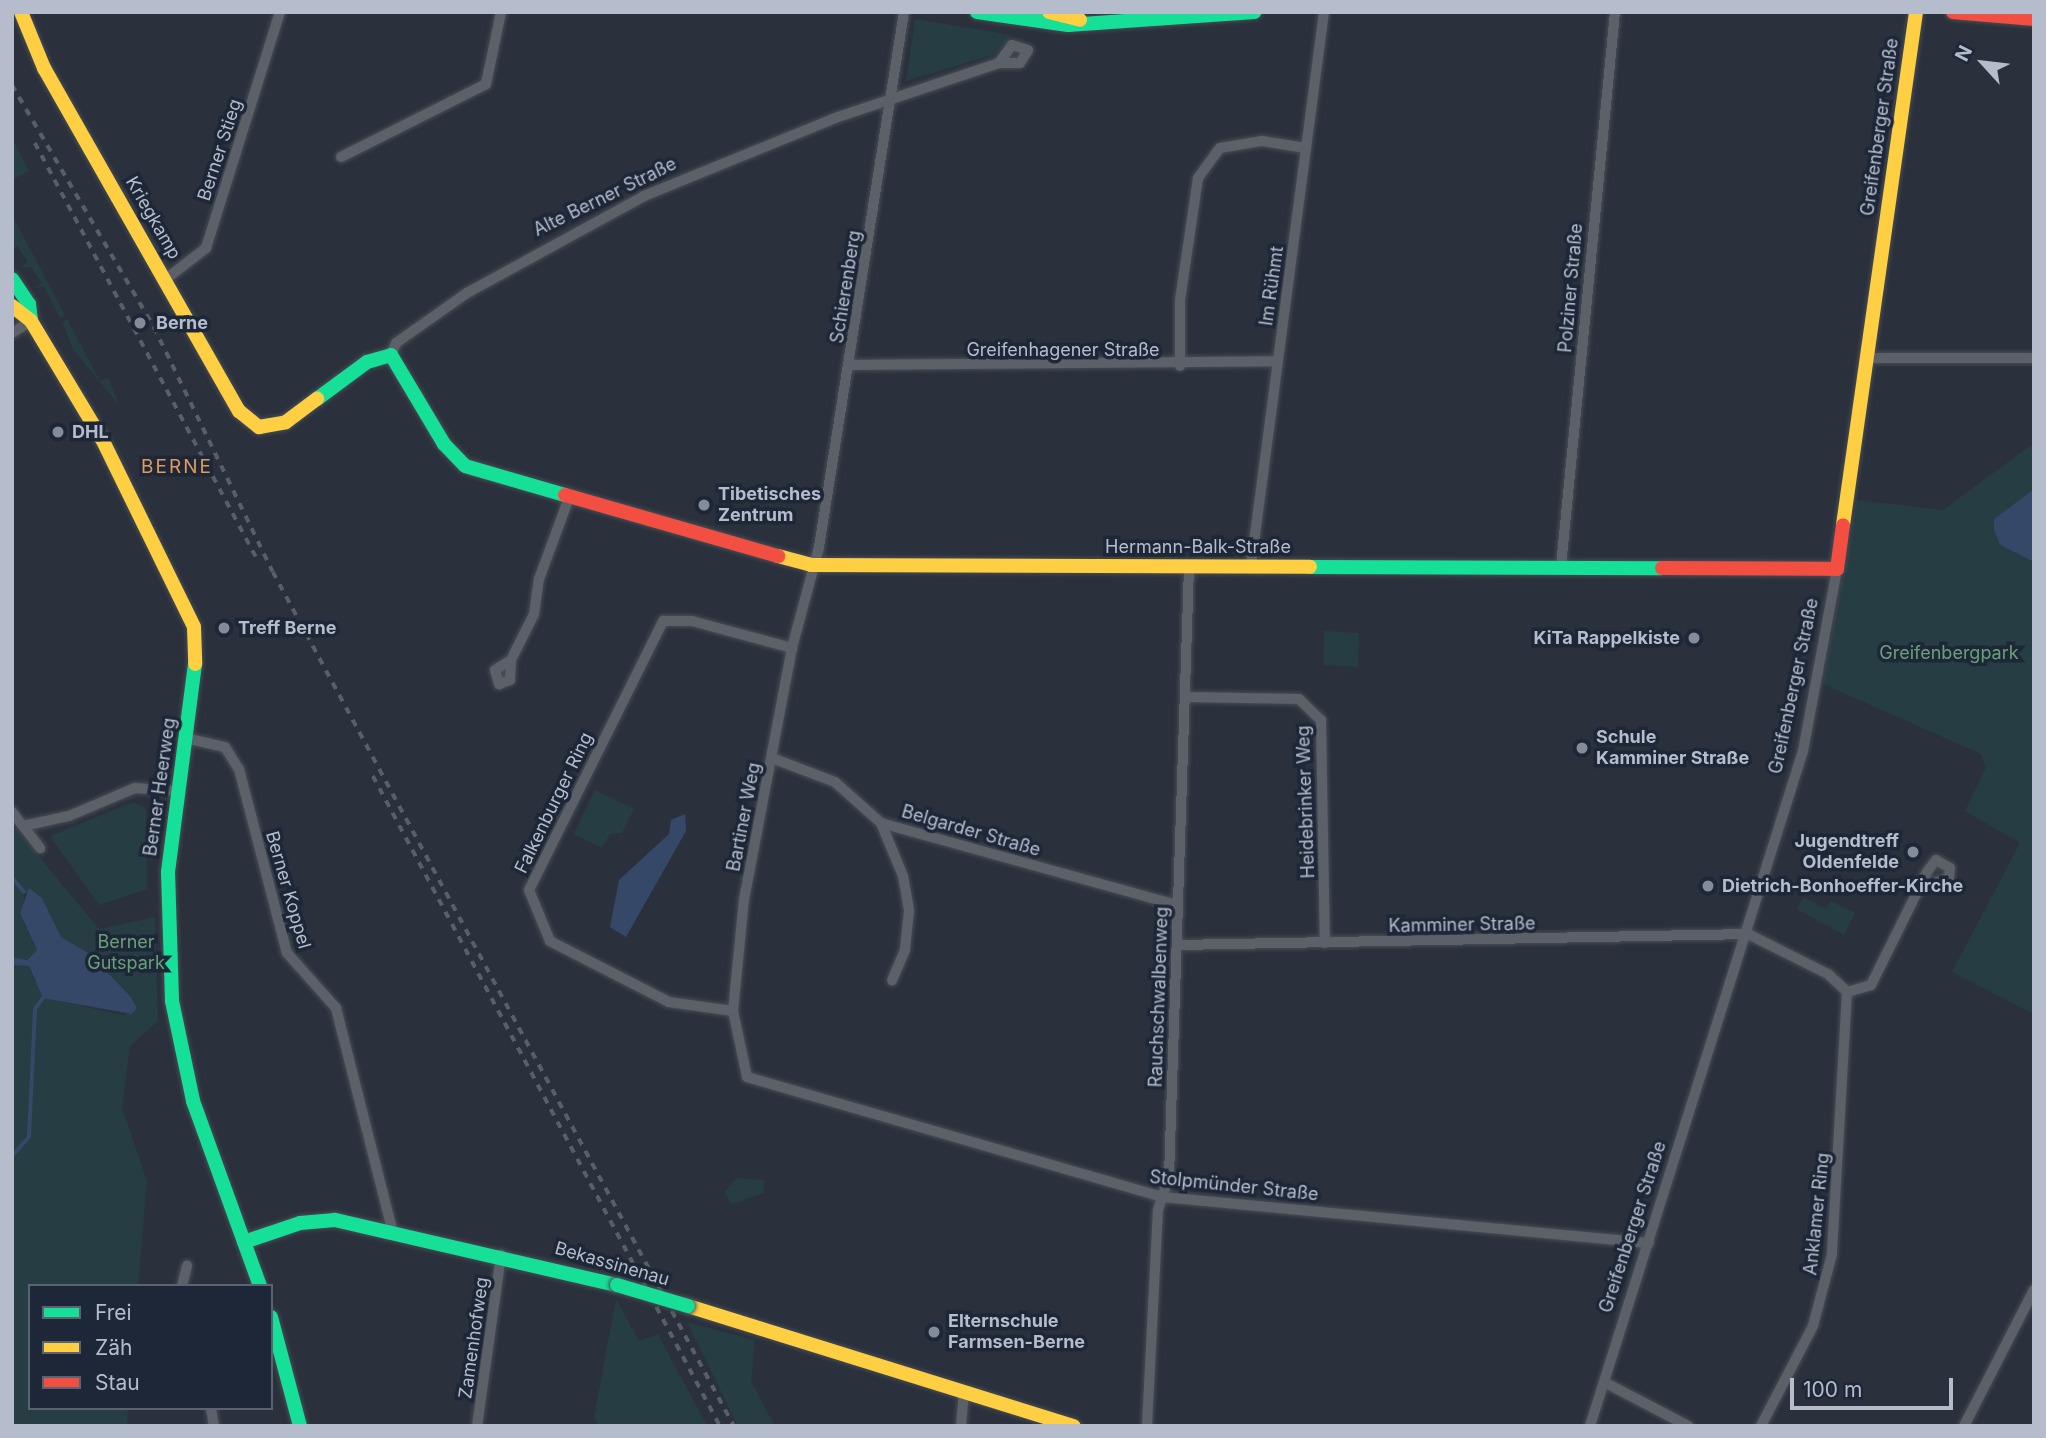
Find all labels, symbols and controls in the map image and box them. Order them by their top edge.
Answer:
north arrow [1948,28,2018,98]
street label: Greifenberger Straße [1857,37,1903,217]
text: N [1950,42,1977,65]
street label: Berner Stieg [193,96,247,204]
street label: Alte Berner Straße [530,153,680,241]
street label: Kriegkamp [121,173,185,263]
street label: Polziner Straße [1555,222,1587,354]
street label: Schierenberg [826,229,866,345]
street label: Im Rühmt [1256,245,1288,327]
place label: Berne [156,312,208,334]
marker: Berne [130,313,150,333]
street label: Greifenhagener Straße [966,339,1160,361]
place label: DHL [72,421,109,443]
marker: DHL [50,424,66,440]
district label: BERNE [142,456,212,478]
place label: Tibetisches Zentrum [718,484,821,526]
marker: Tibetisches Zentrum [696,497,712,513]
street label: Hermann-Balk-Straße [1105,536,1291,558]
street label: Greifenberger Straße [1765,596,1823,776]
place label: Treff Berne [238,617,336,639]
marker: Treff Berne [216,620,232,636]
place label: KiTa Rappelkiste [1534,627,1680,649]
marker: KiTa Rappelkiste [1686,630,1702,646]
park label: Greifenbergpark [1879,642,2019,664]
street label: Berner Heerweg [140,716,180,858]
street label: Heidebrinker Weg [1293,725,1319,879]
place label: Schule Kamminer Straße [1596,727,1749,770]
street label: Falkenburger Ring [510,729,598,877]
marker: Schule Kamminer Straße [1574,740,1590,756]
street label: Bartiner Weg [723,761,765,873]
street label: Belgarder Straße [899,801,1043,861]
street label: Berner Koppel [261,829,315,951]
place label: Jugendtreff Oldenfelde [1795,831,1899,874]
marker: Jugendtreff Oldenfelde [1905,844,1921,860]
place label: Dietrich-Bonhoeffer-Kirche [1722,875,1963,897]
marker: Dietrich-Bonhoeffer-Kirche [1700,878,1716,894]
street label: Rauchschwalbenweg [1145,906,1173,1088]
street label: Kamminer Straße [1388,913,1536,937]
park label: Berner Gutspark [87,932,165,974]
street label: Greifenberger Straße [1595,1138,1671,1316]
street label: Anklamer Ring [1800,1152,1834,1276]
street label: Stolpmünder Straße [1148,1166,1320,1206]
street label: Bekassinenau [552,1237,672,1291]
street label: Zamenhofweg [455,1276,493,1400]
legend [28,1284,273,1410]
text: Frei [95,1300,132,1325]
place label: Elternschule Farmsen-Berne [948,1311,1085,1354]
marker: Elternschule Farmsen-Berne [926,1324,942,1340]
text: Zäh [95,1335,132,1360]
scale bar [1794,1364,1957,1408]
text: Stau [95,1370,140,1395]
text: 100 m [1803,1377,1862,1402]

